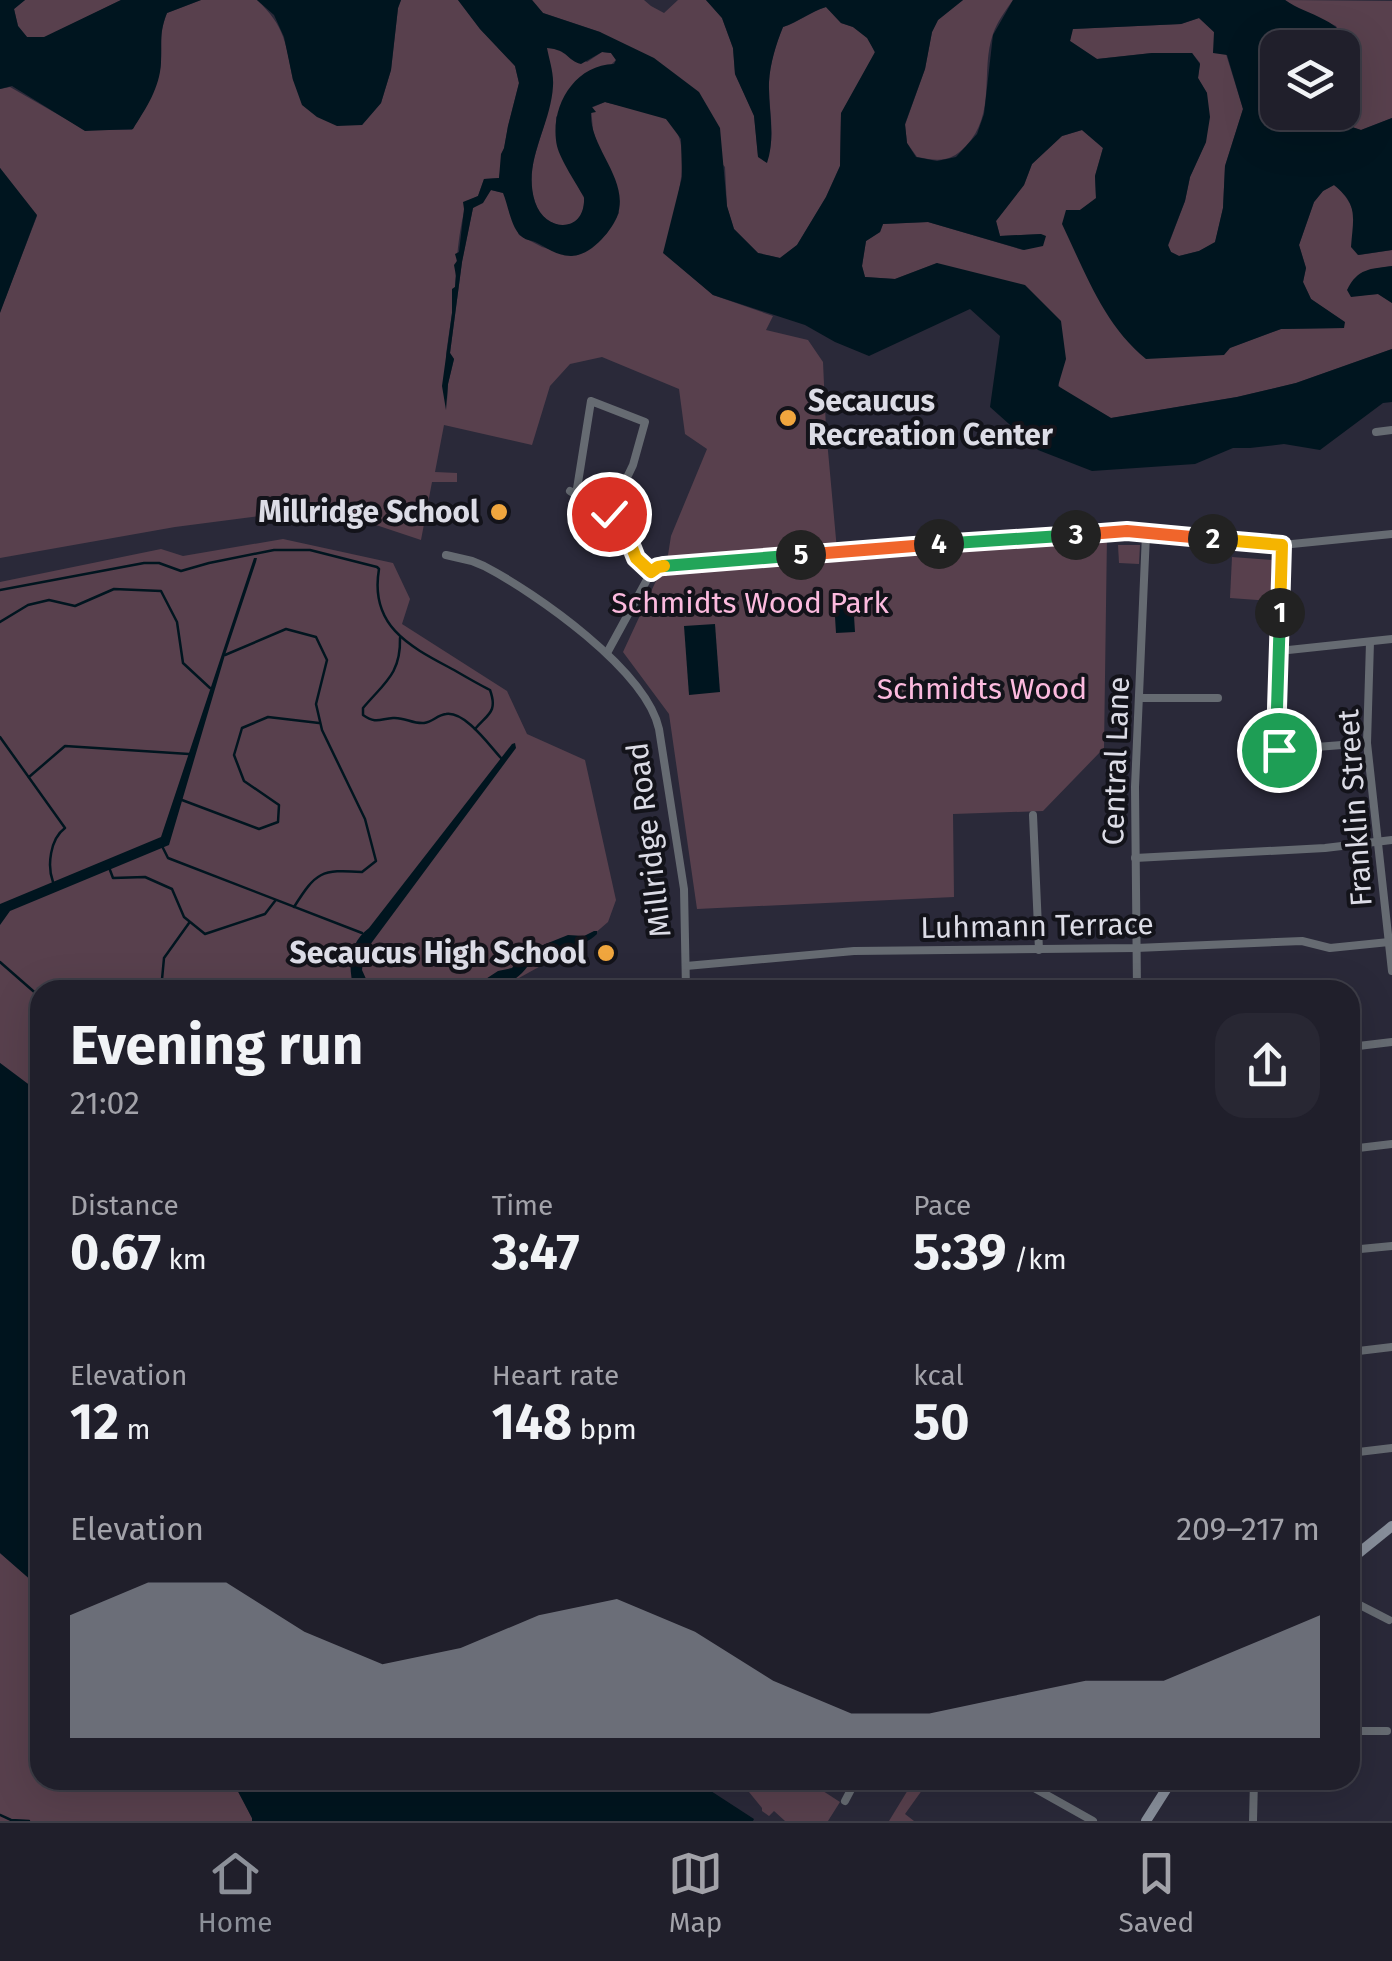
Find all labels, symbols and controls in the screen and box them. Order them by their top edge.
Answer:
map controls [1260,30,1360,130]
button: layers [1260,30,1360,130]
place label: Secaucus Recreation Center [808,383,1054,453]
marker: Secaucus Recreation Center [777,407,799,429]
pin [567,472,652,557]
icon: check [582,487,637,542]
place label: Millridge School [258,494,479,530]
marker: Millridge School [488,501,510,523]
pin: 3 [1051,510,1101,560]
pin: 2 [1188,514,1238,564]
text: 3 [1069,518,1083,551]
pin: 4 [914,519,964,569]
text: 2 [1206,522,1220,555]
text: 4 [931,527,947,560]
pin: 5 [776,530,826,580]
text: 5 [793,538,809,571]
park label: Schmidts Wood Park [611,585,889,621]
pin: 1 [1255,588,1305,638]
text: 1 [1274,596,1287,629]
park label: Schmidts Wood [877,671,1087,707]
street label: Central Lane [1095,676,1137,846]
pin [1237,708,1322,793]
street label: Franklin Street [1330,708,1380,908]
icon: arrive [1252,723,1307,778]
street label: Millridge Road [619,741,679,939]
street label: Luhmann Terrace [920,906,1154,946]
place label: Secaucus High School [290,935,586,971]
marker: Secaucus High School [595,942,617,964]
text: Evening run [70,1013,364,1079]
button: share [1215,1013,1320,1118]
text: 21:02 [70,1084,140,1122]
text: Distance [70,1189,179,1222]
text: Time [492,1189,553,1222]
text: Pace [913,1189,971,1222]
text: 0.67 [70,1222,161,1282]
text: 3:47 [492,1222,580,1282]
text: 5:39 [913,1222,1006,1282]
text: km [161,1243,207,1276]
text: /km [1006,1243,1067,1276]
text: Elevation [70,1359,187,1392]
text: Heart rate [492,1359,619,1392]
text: kcal [913,1359,964,1392]
text: 12 [70,1392,119,1452]
text: 148 [492,1392,572,1452]
text: 50 [913,1392,969,1452]
text: m [119,1413,150,1446]
text: bpm [572,1413,637,1446]
text: Elevation [70,1510,204,1548]
text: 209–217 m [1176,1510,1320,1548]
tab: Home [198,1846,272,1939]
tab: Map [668,1846,723,1939]
tab: Saved [1118,1846,1194,1939]

